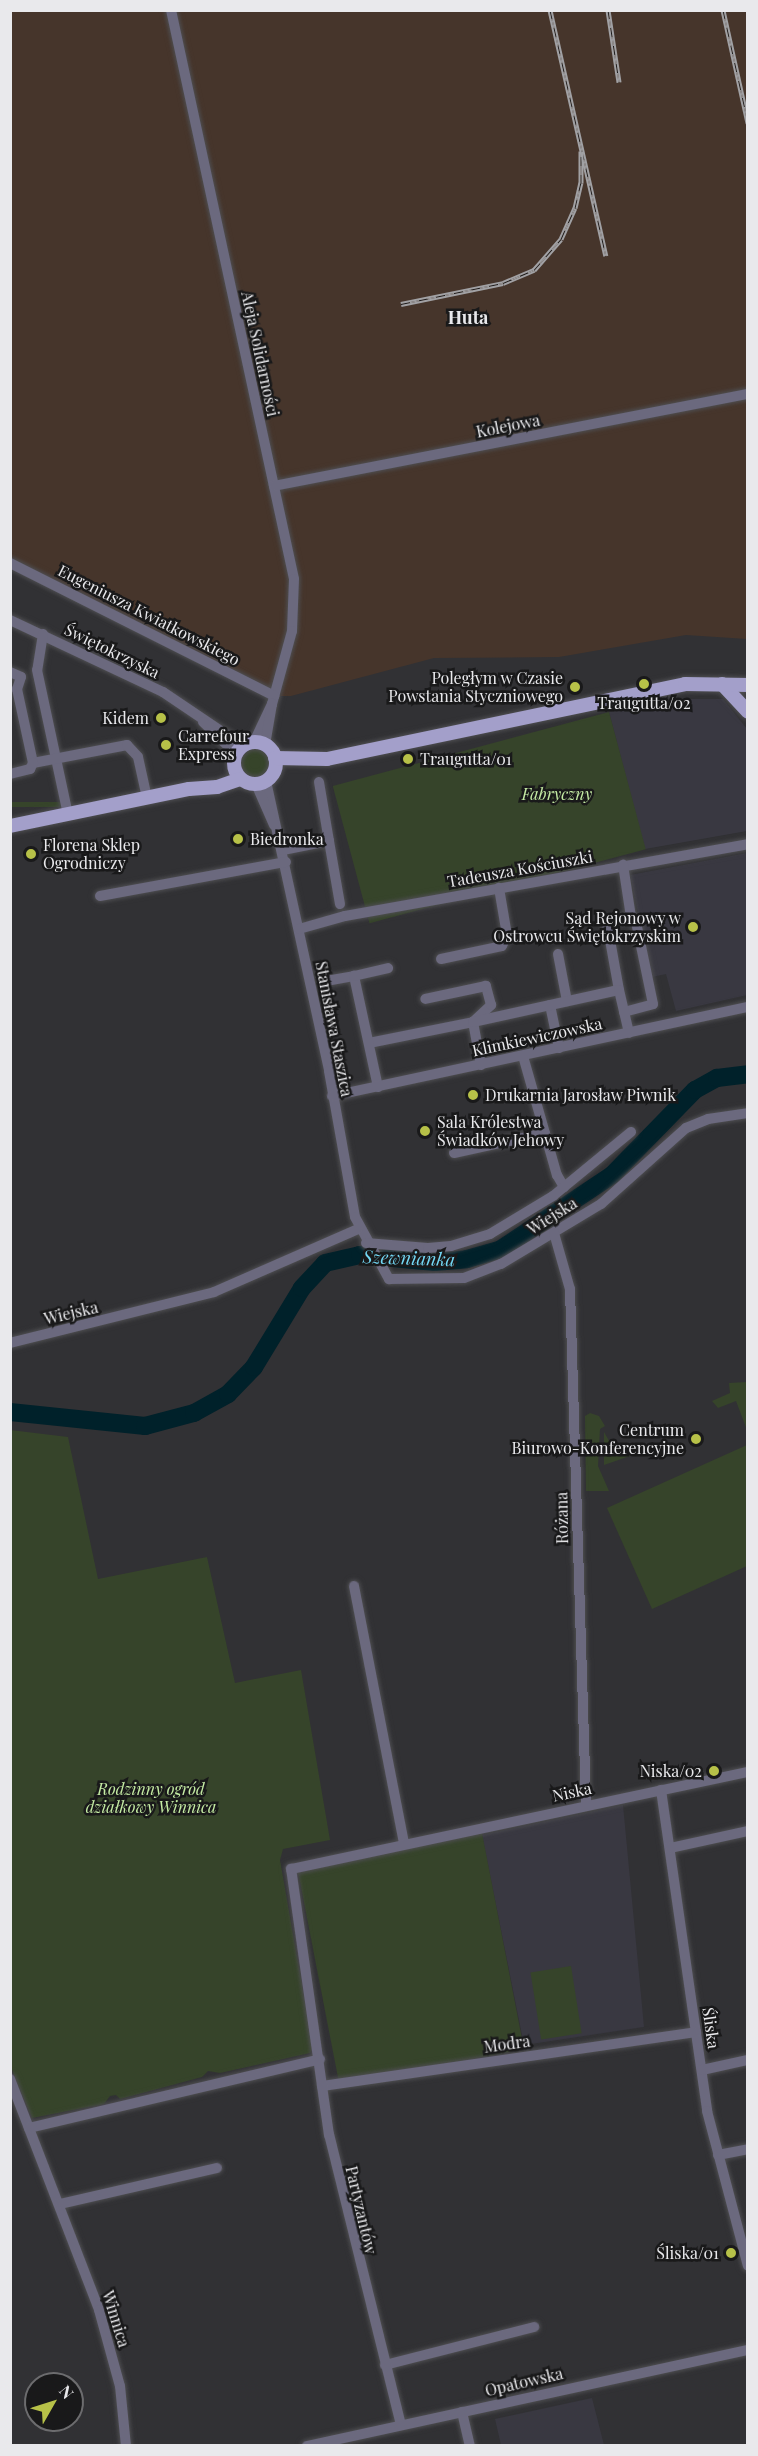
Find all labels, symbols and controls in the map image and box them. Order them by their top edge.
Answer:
street label: Aleja Solidarności [237,290,283,418]
district label: Huta [448,306,488,328]
street label: Kolejowa [474,410,542,442]
street label: Eugeniusza Kwiatkowskiego [55,561,243,669]
street label: Świętokrzyska [61,620,163,682]
place label: Poległym w Czasie Powstania Styczniowego [388,668,563,706]
marker: Traugutta/02 [637,677,651,691]
marker: Poległym w Czasie Powstania Styczniowego [568,680,582,694]
place label: Traugutta/02 [597,693,691,713]
place label: Kidem [102,708,149,728]
marker: Kidem [154,711,168,725]
place label: Carrefour Express [178,726,249,764]
marker: Carrefour Express [159,738,173,752]
place label: Traugutta/01 [420,749,512,769]
marker: Traugutta/01 [401,752,415,766]
park label: Fabryczny [522,784,592,804]
place label: Biedronka [250,829,324,849]
marker: Biedronka [231,832,245,846]
place label: Florena Sklep Ogrodniczy [43,835,140,873]
marker: Florena Sklep Ogrodniczy [24,847,38,861]
street label: Tadeusza Kościuszki [446,847,594,891]
place label: Sąd Rejonowy w Ostrowcu Świętokrzyskim [493,908,681,946]
marker: Sąd Rejonowy w Ostrowcu Świętokrzyskim [686,920,700,934]
street label: Stanisława Staszica [311,960,357,1098]
street label: Klimkiewiczowska [470,1014,604,1060]
place label: Drukarnia Jarosław Piwnik [485,1085,677,1105]
marker: Drukarnia Jarosław Piwnik [466,1088,480,1102]
place label: Sala Królestwa Świadków Jehowy [437,1112,565,1150]
marker: Sala Królestwa Świadków Jehowy [418,1124,432,1138]
street label: Wiejska [524,1193,580,1239]
water label: Szewnianka [362,1246,456,1270]
street label: Wiejska [42,1297,100,1329]
place label: Centrum Biurowo-Konferencyjne [512,1420,684,1458]
marker: Centrum Biurowo-Konferencyjne [689,1432,703,1446]
street label: Różana [552,1492,572,1544]
place label: Niska/02 [640,1761,702,1781]
marker: Niska/02 [707,1764,721,1778]
street label: Niska [551,1778,593,1806]
park label: Rodzinny ogród działkowy Winnica [86,1779,216,1817]
street label: Śliska [699,2006,723,2050]
street label: Modra [482,2031,532,2057]
street label: Partyzantów [342,2164,380,2256]
place label: Śliska/01 [656,2243,719,2263]
marker: Śliska/01 [724,2246,738,2260]
street label: Winnica [98,2288,134,2350]
street label: Opatowska [483,2364,565,2400]
north arrow [24,2372,84,2432]
text: N [55,2381,79,2403]

